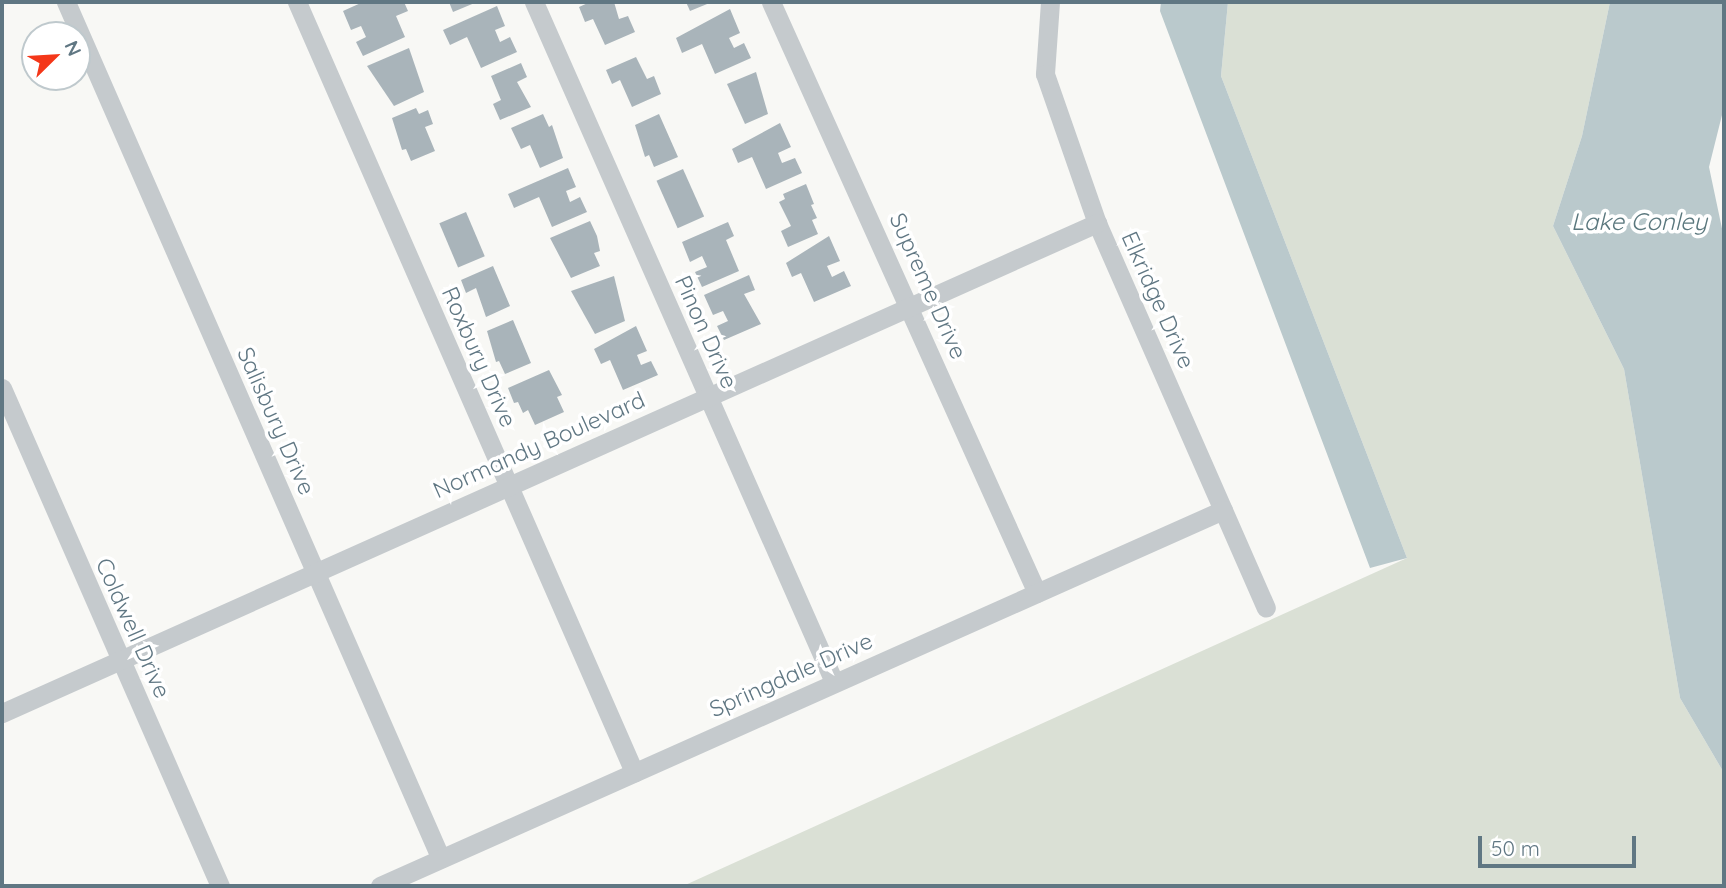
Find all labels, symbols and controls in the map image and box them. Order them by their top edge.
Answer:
north arrow [21,21,91,91]
text: N [60,37,87,60]
water label: Lake Conley [1571,208,1707,236]
street label: Supreme Drive [883,209,973,363]
street label: Elkridge Drive [1116,227,1200,373]
street label: Pinon Drive [669,271,743,393]
street label: Roxbury Drive [436,283,522,431]
street label: Salisbury Drive [231,343,321,499]
street label: Normandy Boulevard [429,386,649,504]
street label: Coldwell Drive [90,554,176,702]
street label: Springdale Drive [705,627,877,723]
scale bar [1481,822,1638,866]
text: 50 m [1491,835,1540,861]

